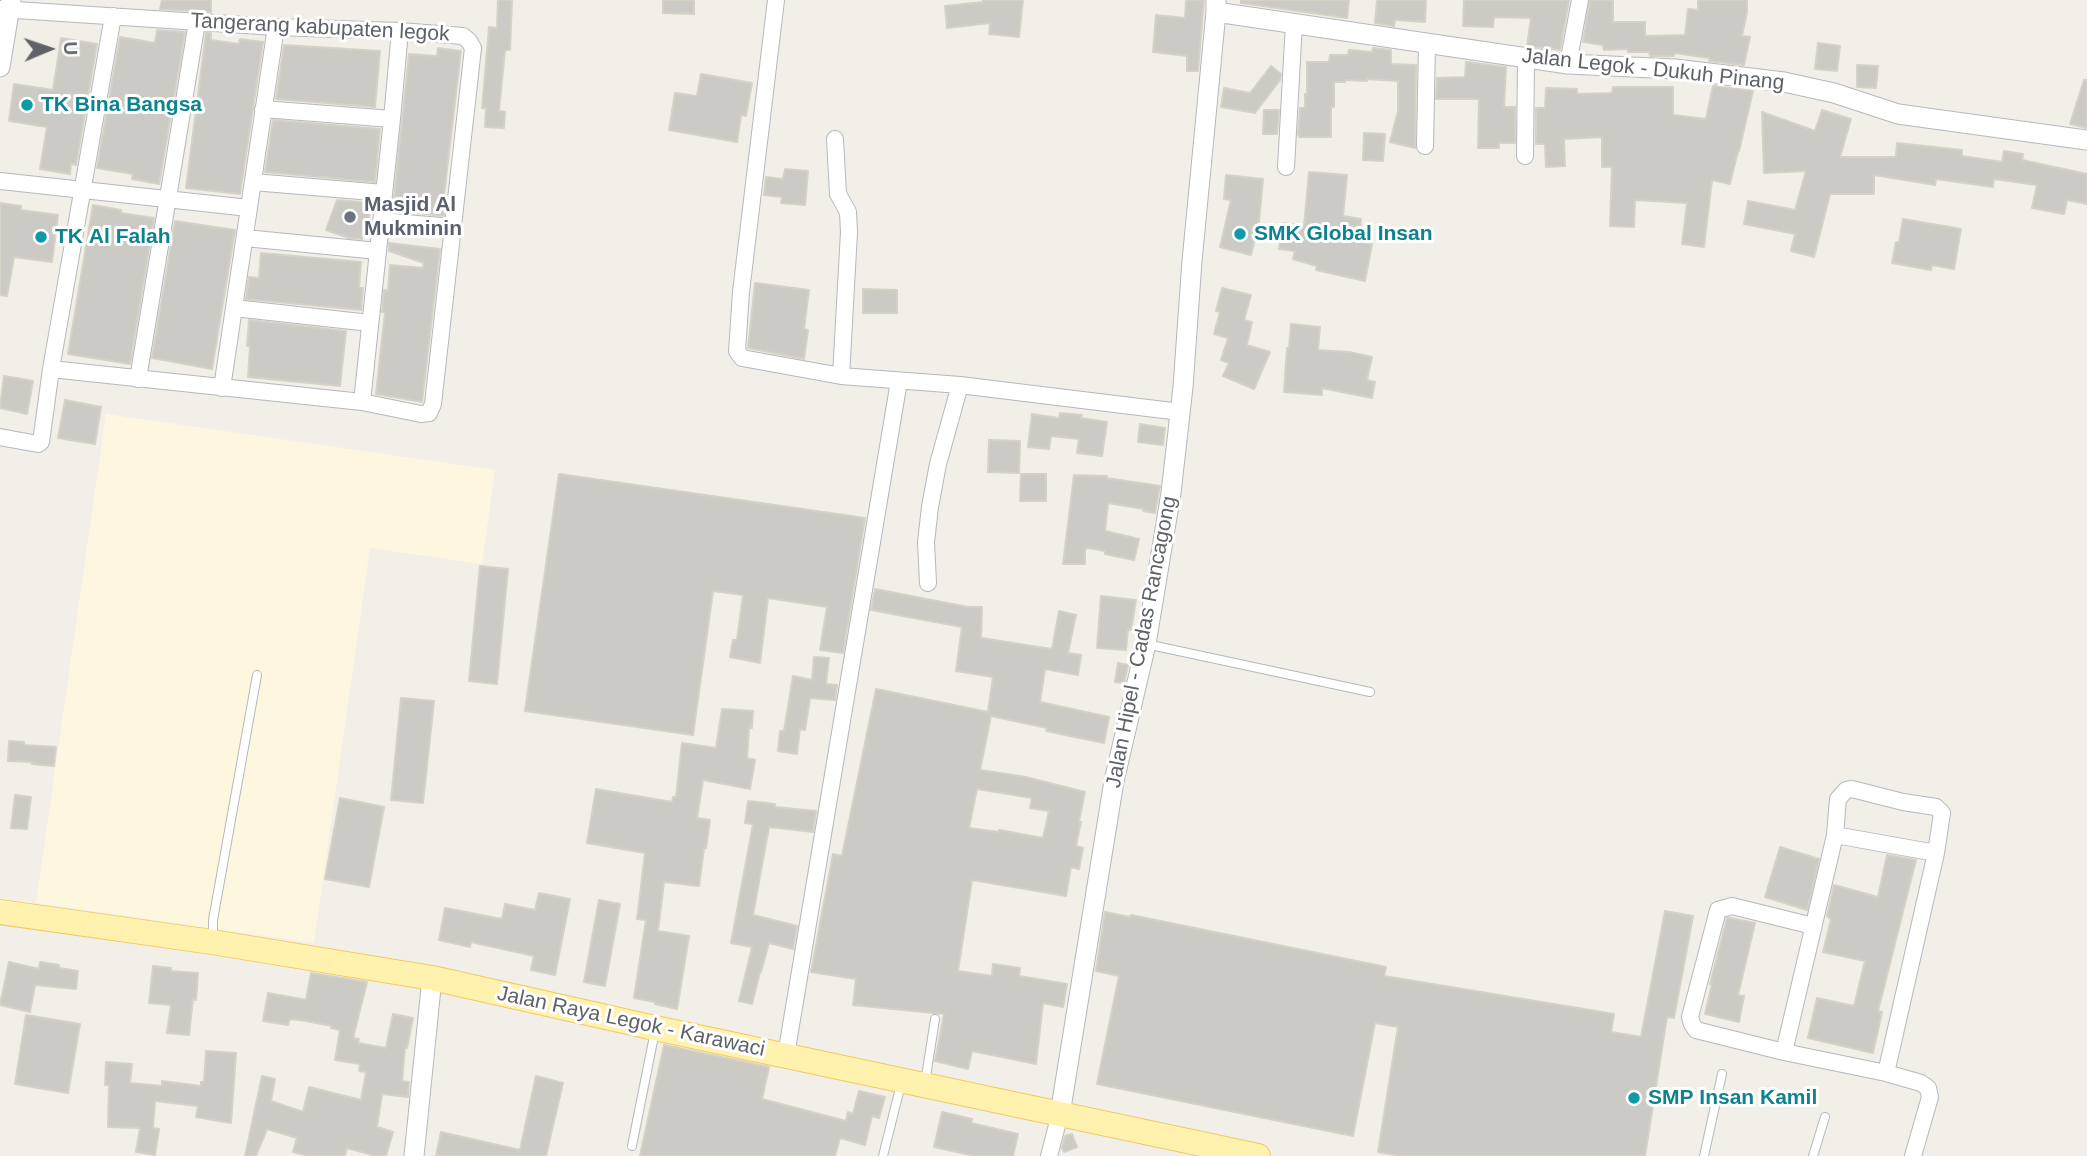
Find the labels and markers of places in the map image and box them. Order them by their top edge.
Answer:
place label: TK Bina Bangsa [41,92,202,118]
marker: TK Bina Bangsa [19,97,35,113]
place label: Masjid Al Mukminin [364,192,462,242]
marker: Masjid Al Mukminin [342,209,358,225]
place label: SMK Global Insan [1254,221,1433,247]
place label: TK Al Falah [55,224,171,250]
marker: SMK Global Insan [1232,226,1248,242]
marker: TK Al Falah [33,229,49,245]
place label: SMP Insan Kamil [1648,1085,1817,1111]
marker: SMP Insan Kamil [1626,1090,1642,1106]

